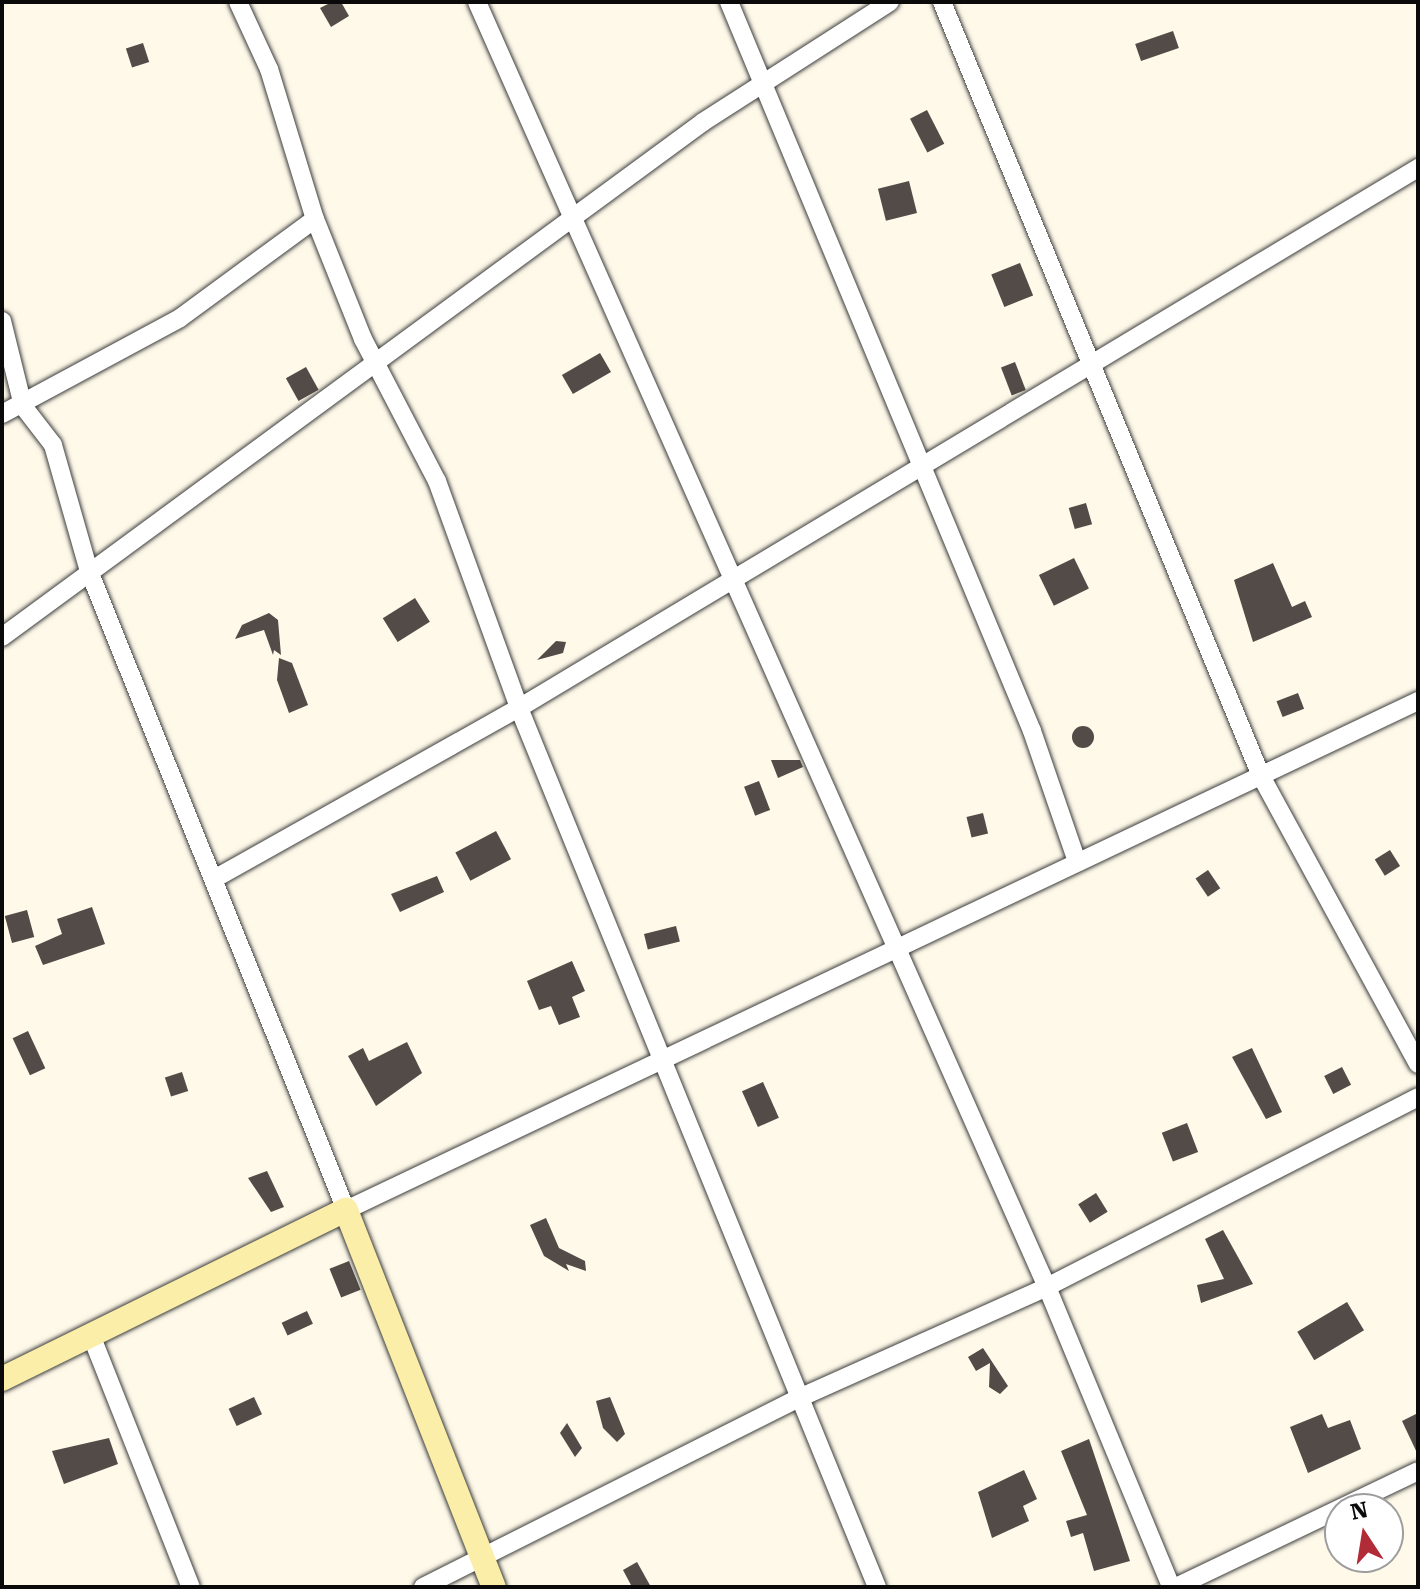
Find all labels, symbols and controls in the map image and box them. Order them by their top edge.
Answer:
north arrow [1324,1493,1404,1573]
text: N [1348,1497,1370,1525]

